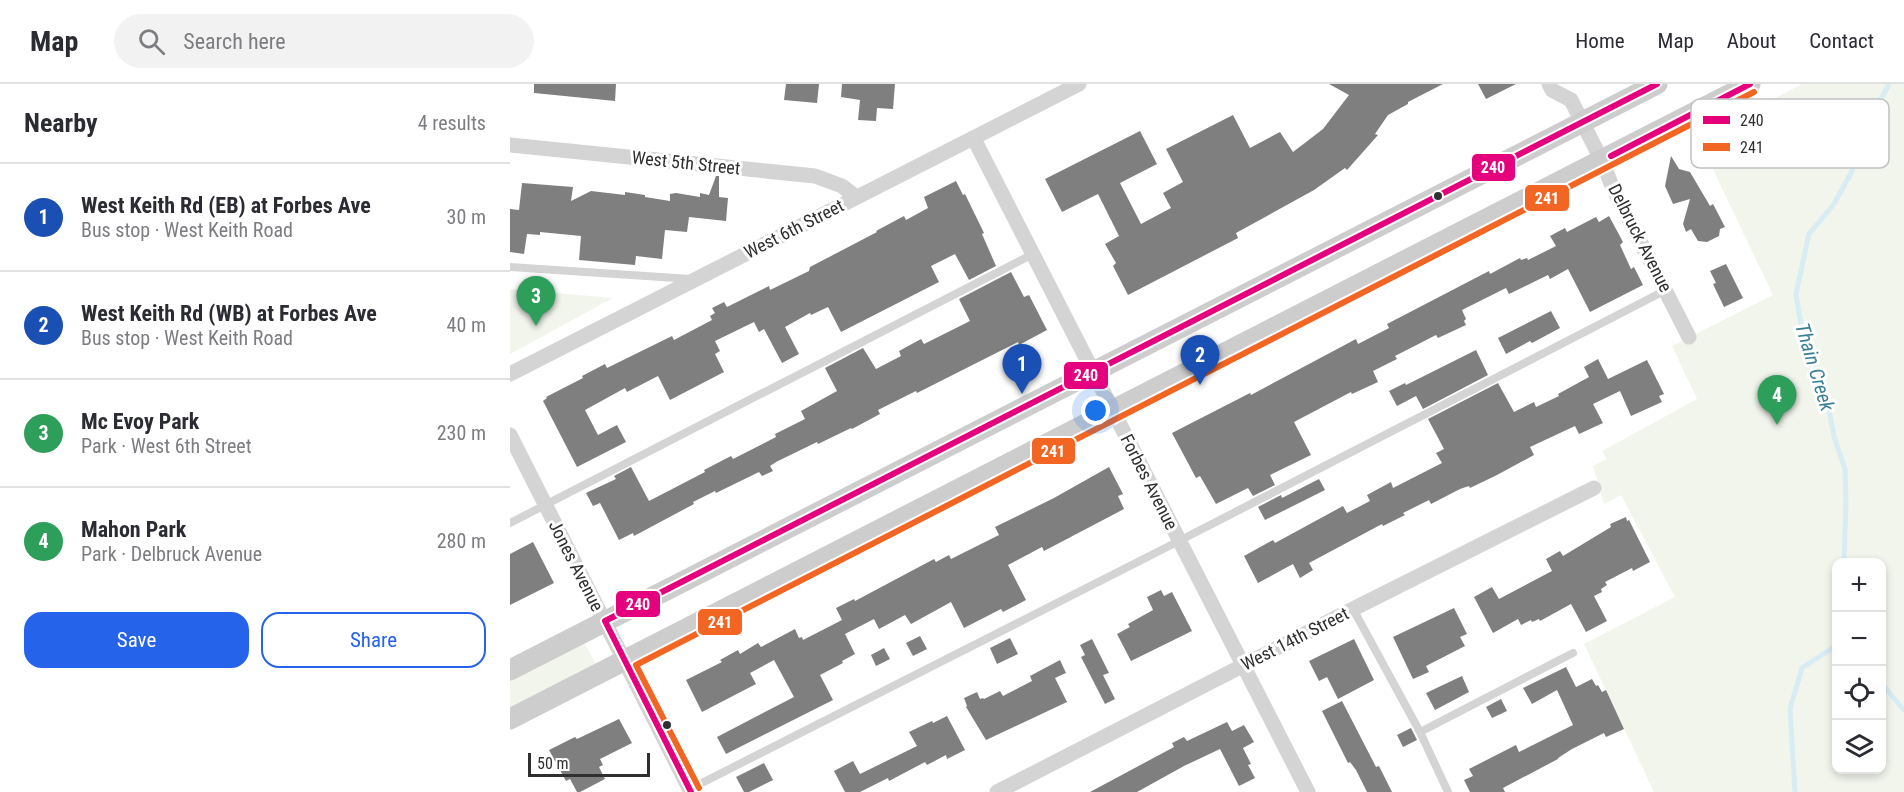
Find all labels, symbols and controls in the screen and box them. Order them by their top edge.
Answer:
search box [114,14,534,68]
text: Map [30,25,78,58]
icon: search [135,25,168,58]
text: Search here [183,29,286,54]
text: Home [1575,29,1625,53]
text: Map [1658,29,1694,53]
text: About [1727,29,1776,53]
text: Contact [1809,29,1874,53]
legend [1691,99,1889,168]
text: Nearby [24,108,98,138]
text: 4 results [418,111,486,135]
text: 240 [1740,111,1764,130]
text: 241 [1740,138,1764,157]
street label: West 5th Street [631,146,741,179]
line badge: 240 [1471,153,1516,182]
text: 240 [1481,158,1505,177]
street label: Delbruck Avenue [1604,180,1677,295]
line badge: 241 [1524,184,1570,212]
text: 241 [1535,189,1559,208]
unlabelled marker [1432,190,1444,202]
text: West Keith Rd (EB) at Forbes Ave [81,193,371,218]
street label: West 6th Street [741,195,847,263]
text: 1 [38,205,49,229]
text: 30 m [447,205,486,229]
text: Bus stop · West Keith Road [81,218,293,242]
pin: 3 [516,276,556,326]
text: West Keith Rd (WB) at Forbes Ave [81,301,377,326]
text: 2 [38,313,49,337]
text: 40 m [447,313,486,337]
water label: Thain Creek [1790,320,1840,415]
text: Bus stop · West Keith Road [81,326,293,350]
pin: 2 [1180,336,1220,385]
pin: 1 [1002,344,1042,394]
line badge: 240 [1063,361,1109,390]
text: 240 [1074,366,1098,385]
pin: 4 [1758,376,1796,425]
your location [1081,396,1110,425]
text: Mc Evoy Park [81,409,199,434]
text: 3 [38,421,49,445]
text: 230 m [437,421,486,445]
street label: Forbes Avenue [1116,430,1183,533]
text: Park · West 6th Street [81,434,252,458]
line badge: 241 [1031,437,1076,465]
text: 241 [1041,442,1065,461]
text: Mahon Park [81,517,186,542]
street label: Jones Avenue [545,517,608,615]
text: 4 [38,529,49,553]
text: 280 m [437,529,486,553]
text: Park · Delbruck Avenue [81,542,262,566]
map controls [1832,558,1886,774]
button: + [1832,558,1886,612]
line badge: 240 [615,590,661,618]
text: 240 [626,595,650,614]
street label: West 14th Street [1238,602,1352,675]
line badge: 241 [697,608,743,636]
button: Save [24,612,249,668]
button: Share [261,612,486,668]
button: − [1832,612,1886,666]
text: 241 [708,613,732,632]
button: locate [1832,666,1886,720]
unlabelled marker [661,719,673,731]
button: layers [1832,720,1886,774]
scale bar [528,750,650,778]
text: 50 m [537,754,569,773]

